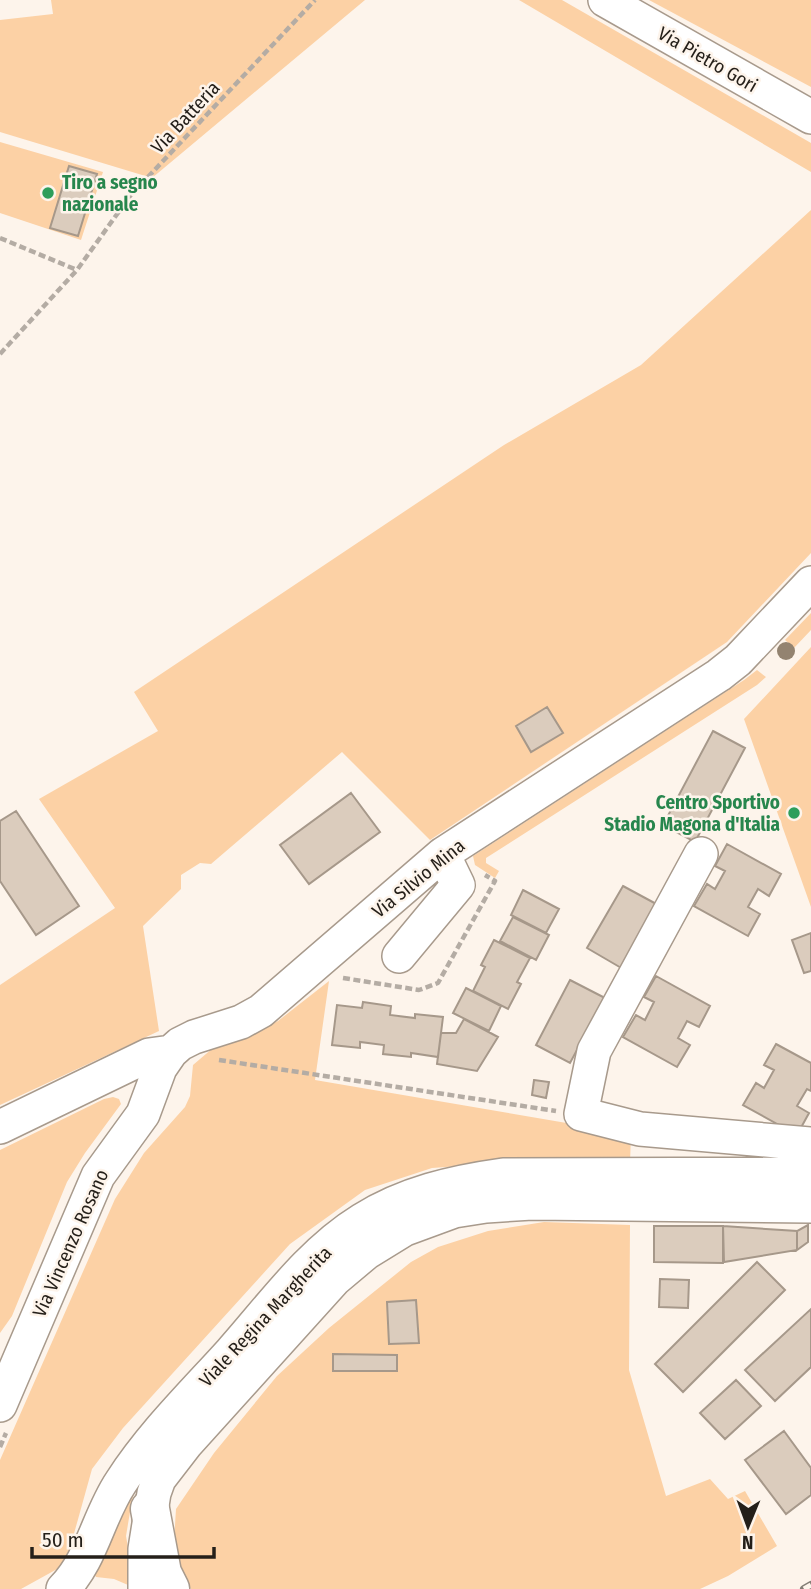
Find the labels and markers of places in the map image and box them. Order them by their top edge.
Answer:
place label: Tiro a segno nazionale [62,171,158,216]
marker: Tiro a segno nazionale [40,185,56,201]
place label: Centro Sportivo Stadio Magona d'Italia [604,791,780,836]
marker: Centro Sportivo Stadio Magona d'Italia [786,805,802,821]

